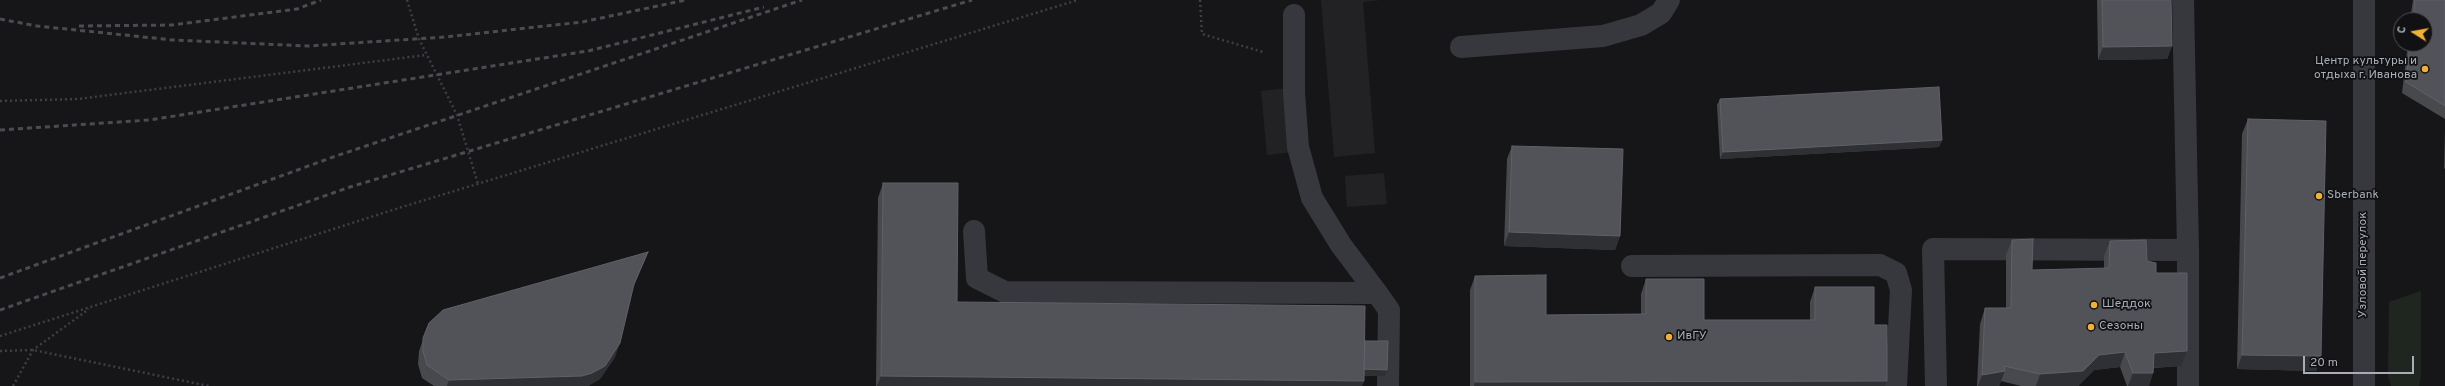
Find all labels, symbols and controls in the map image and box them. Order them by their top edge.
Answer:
north arrow [2393,12,2433,52]
text: С [2395,25,2410,35]
place label: Центр культуры и отдыха г. Иванова [2314,55,2417,83]
marker: Центр культуры и отдыха г. Иванова [2420,64,2430,74]
place label: Sberbank [2327,189,2379,203]
marker: Sberbank [2314,191,2324,201]
street label: Узловой переулок [2357,212,2371,318]
place label: Шеддок [2102,298,2151,312]
marker: Шеддок [2089,300,2099,310]
place label: Сезоны [2099,320,2143,334]
marker: Сезоны [2086,322,2096,332]
place label: ИвГУ [1677,330,1707,344]
marker: ИвГУ [1664,332,1674,342]
scale bar [2305,348,2416,374]
text: 20 m [2310,355,2338,371]

